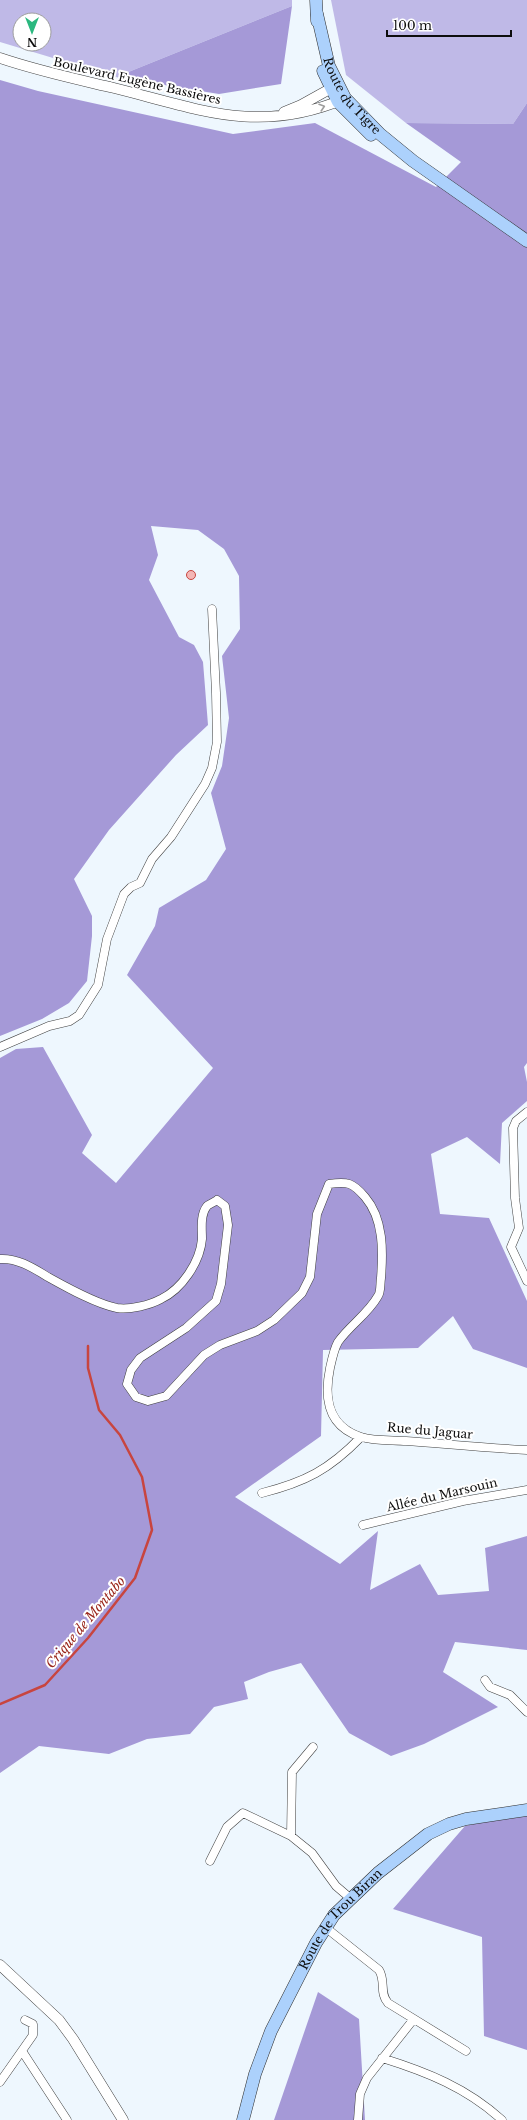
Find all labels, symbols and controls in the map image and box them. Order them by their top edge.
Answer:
north arrow [12,12,52,52]
scale bar [387,12,511,38]
text: 100 m [393,18,432,33]
text: N [26,35,37,49]
street label: Boulevard Eugène Bassières [52,54,222,107]
street label: Route du Tigre [320,56,384,137]
one-way arrow [319,103,326,112]
street label: Rue du Jaguar [387,1419,474,1442]
street label: Allée du Marsouin [384,1474,499,1515]
water label: Crique de Montabo [42,1573,129,1672]
street label: Route de Trou Biran [296,1865,385,1972]

